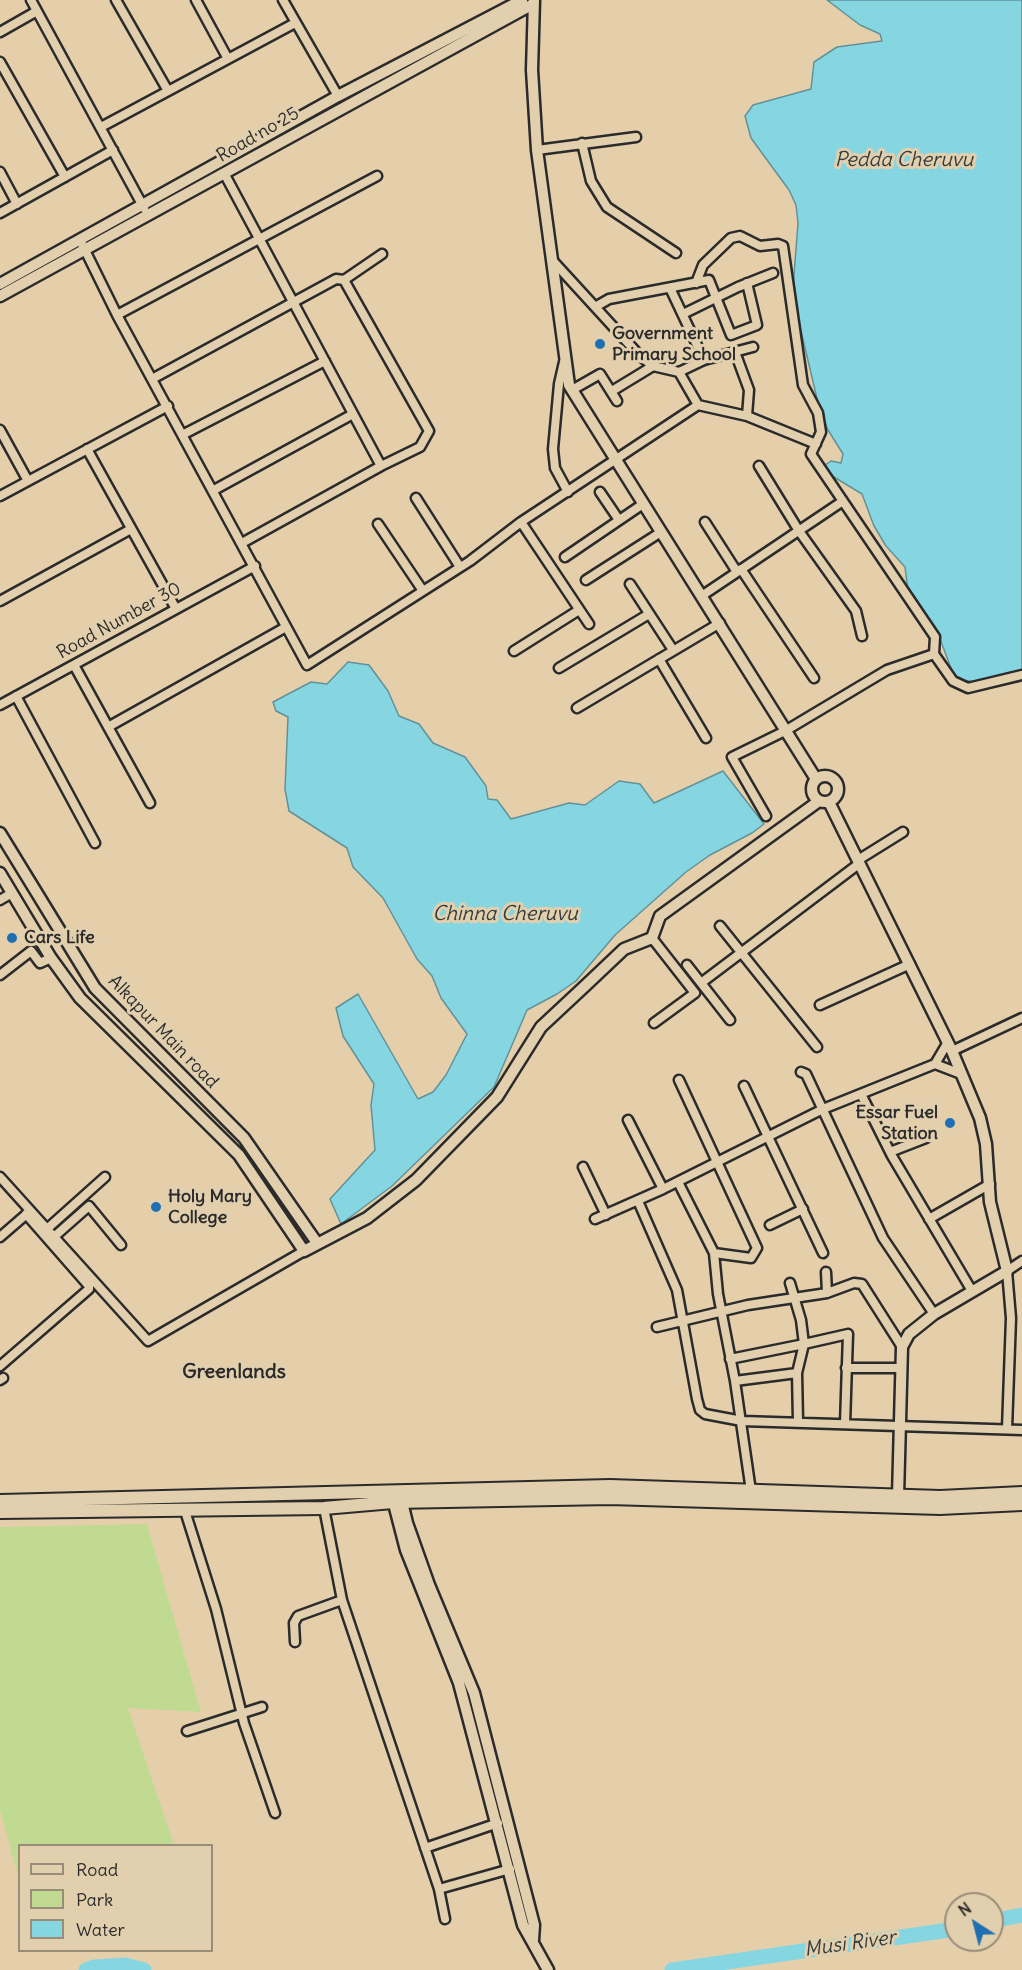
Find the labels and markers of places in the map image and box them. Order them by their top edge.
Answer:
place label: Government Primary School [612,323,736,366]
marker: Government Primary School [593,337,607,351]
place label: Cars Life [24,927,95,949]
marker: Cars Life [5,931,19,945]
place label: Essar Fuel Station [855,1102,938,1144]
marker: Essar Fuel Station [943,1116,957,1130]
place label: Holy Mary College [168,1186,252,1228]
marker: Holy Mary College [149,1200,163,1214]

